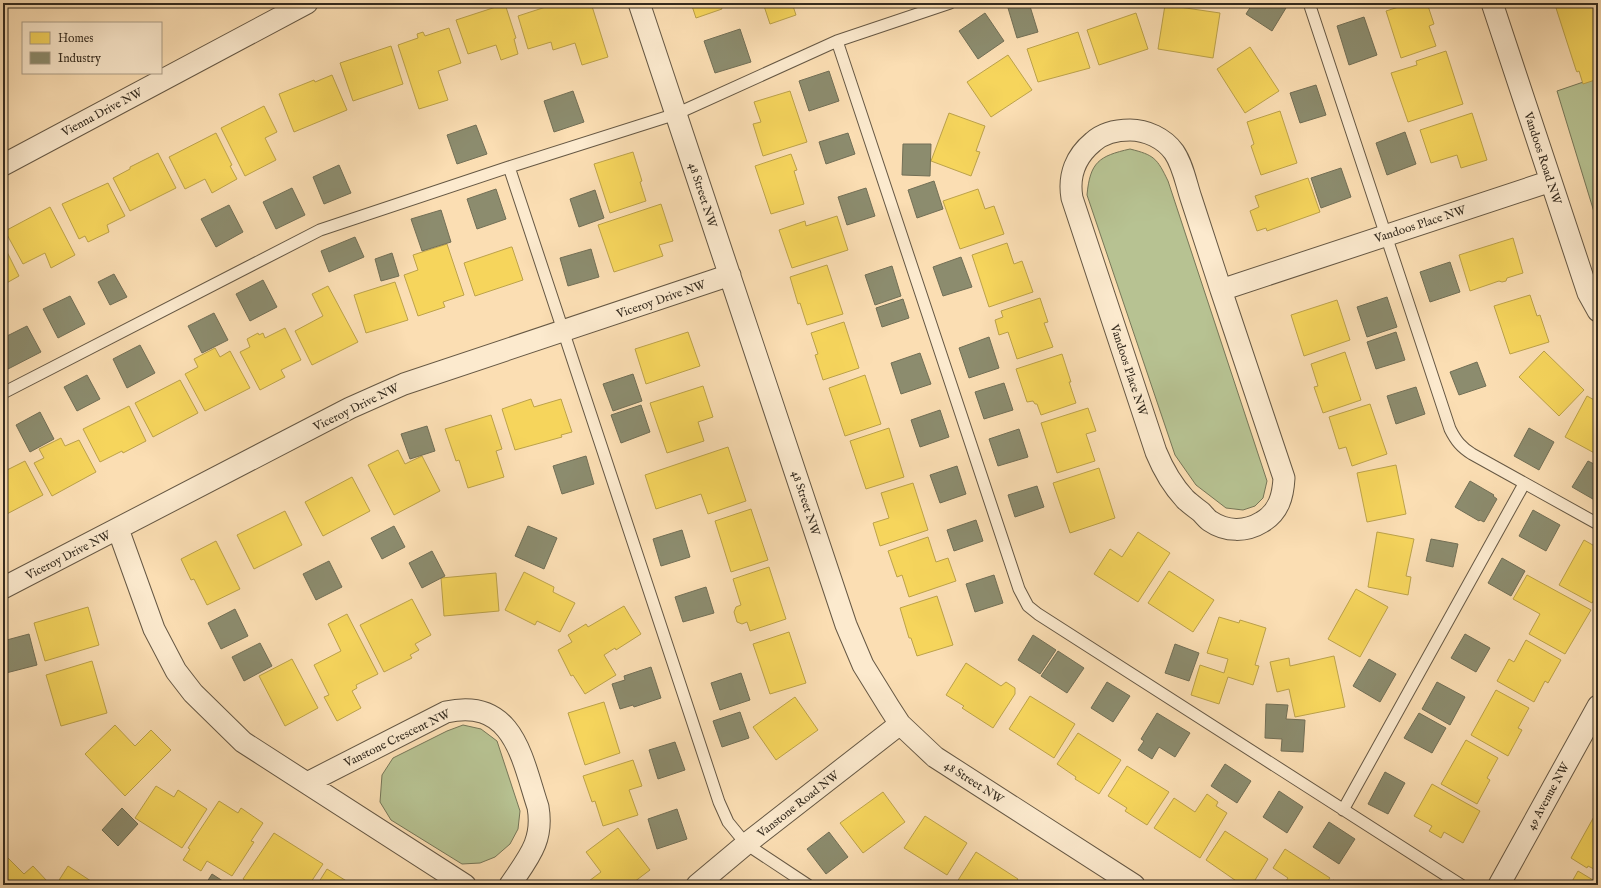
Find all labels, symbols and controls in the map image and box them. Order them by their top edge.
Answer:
legend [22,22,162,74]
text: Homes [58,31,94,46]
text: Industry [58,51,101,66]
street label: Vienna Drive NW [58,85,146,141]
street label: Vandoos Road NW [1520,109,1565,207]
street label: 48 Street NW [685,161,720,230]
street label: Vandoos Place NW [1372,202,1468,247]
street label: Viceroy Drive NW [614,277,708,322]
street label: Vandoos Place NW [1106,322,1151,418]
street label: Viceroy Drive NW [310,380,402,435]
street label: 48 Street NW [788,469,823,538]
street label: Viceroy Drive NW [22,527,114,584]
street label: Vanstone Crescent NW [341,706,453,771]
street label: 48 Street NW [941,758,1007,807]
street label: 49 Avenue NW [1524,759,1573,833]
street label: Vanstone Road NW [754,768,843,842]

